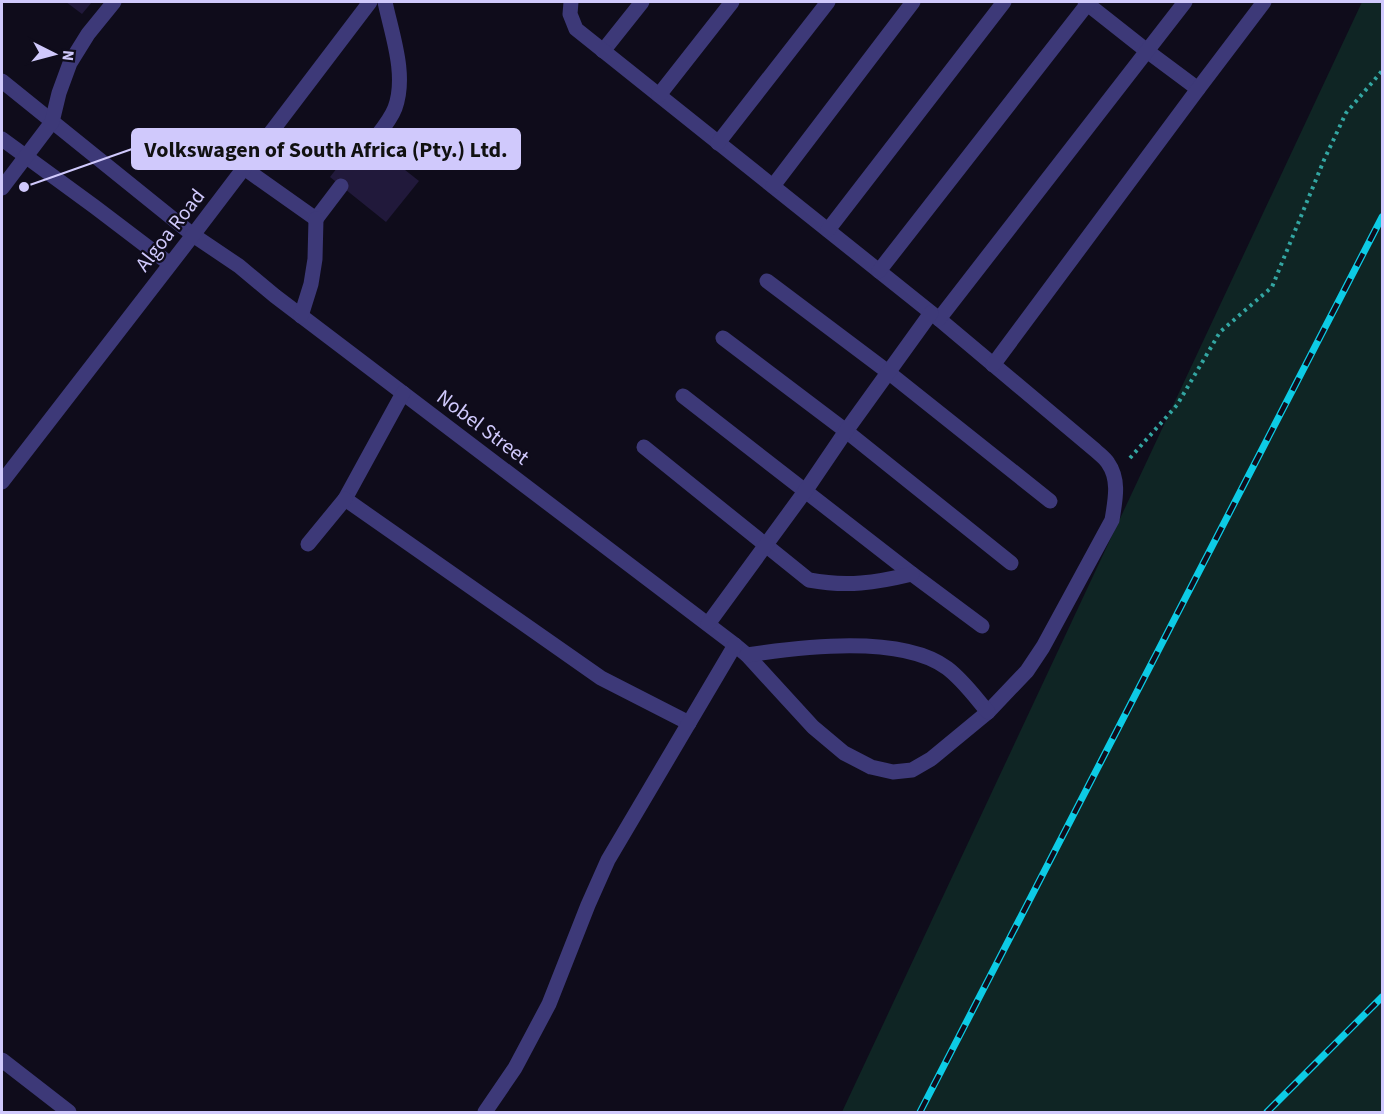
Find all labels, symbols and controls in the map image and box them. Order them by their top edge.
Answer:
north arrow [24,24,84,84]
text: N [56,49,79,62]
callout: Volkswagen of South Africa (Pty.) Ltd. [132,129,520,169]
text: Volkswagen of South Africa (Pty.) Ltd. [143,134,508,166]
street label: Algoa Road [128,182,212,278]
street label: Nobel Street [430,382,536,472]

